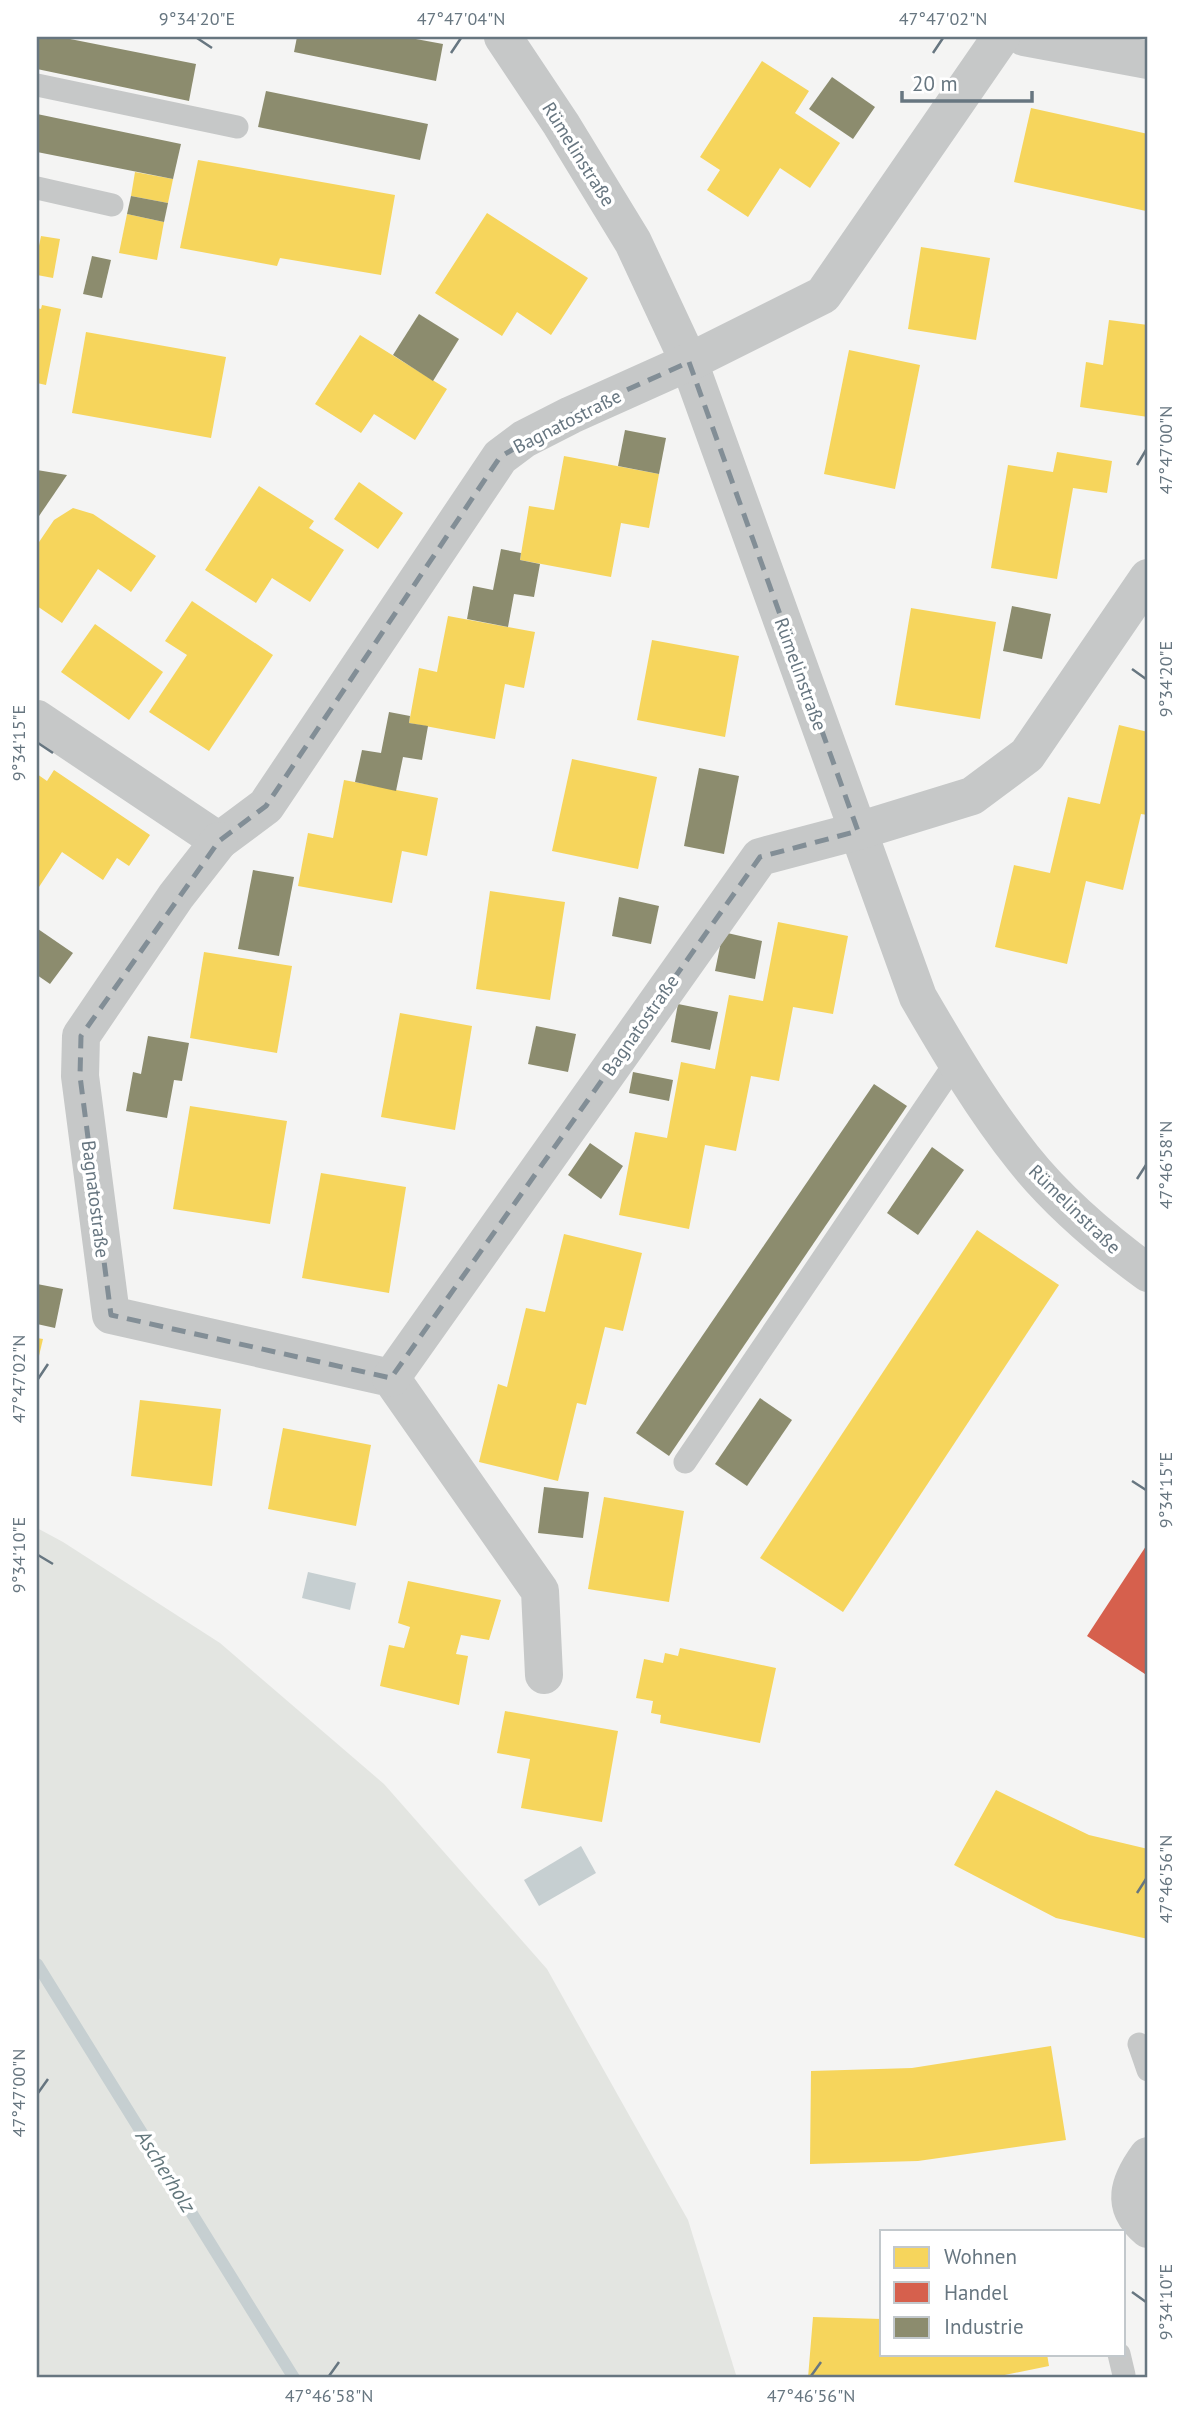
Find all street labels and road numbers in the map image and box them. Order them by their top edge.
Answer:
street label: Rümelinstraße [537,97,621,211]
street label: Bagnatostraße [509,383,625,459]
street label: Rümelinstraße [769,614,833,734]
street label: Bagnatostraße [596,970,684,1080]
street label: Bagnatostraße [77,1139,115,1259]
street label: Rümelinstraße [1024,1159,1126,1259]

